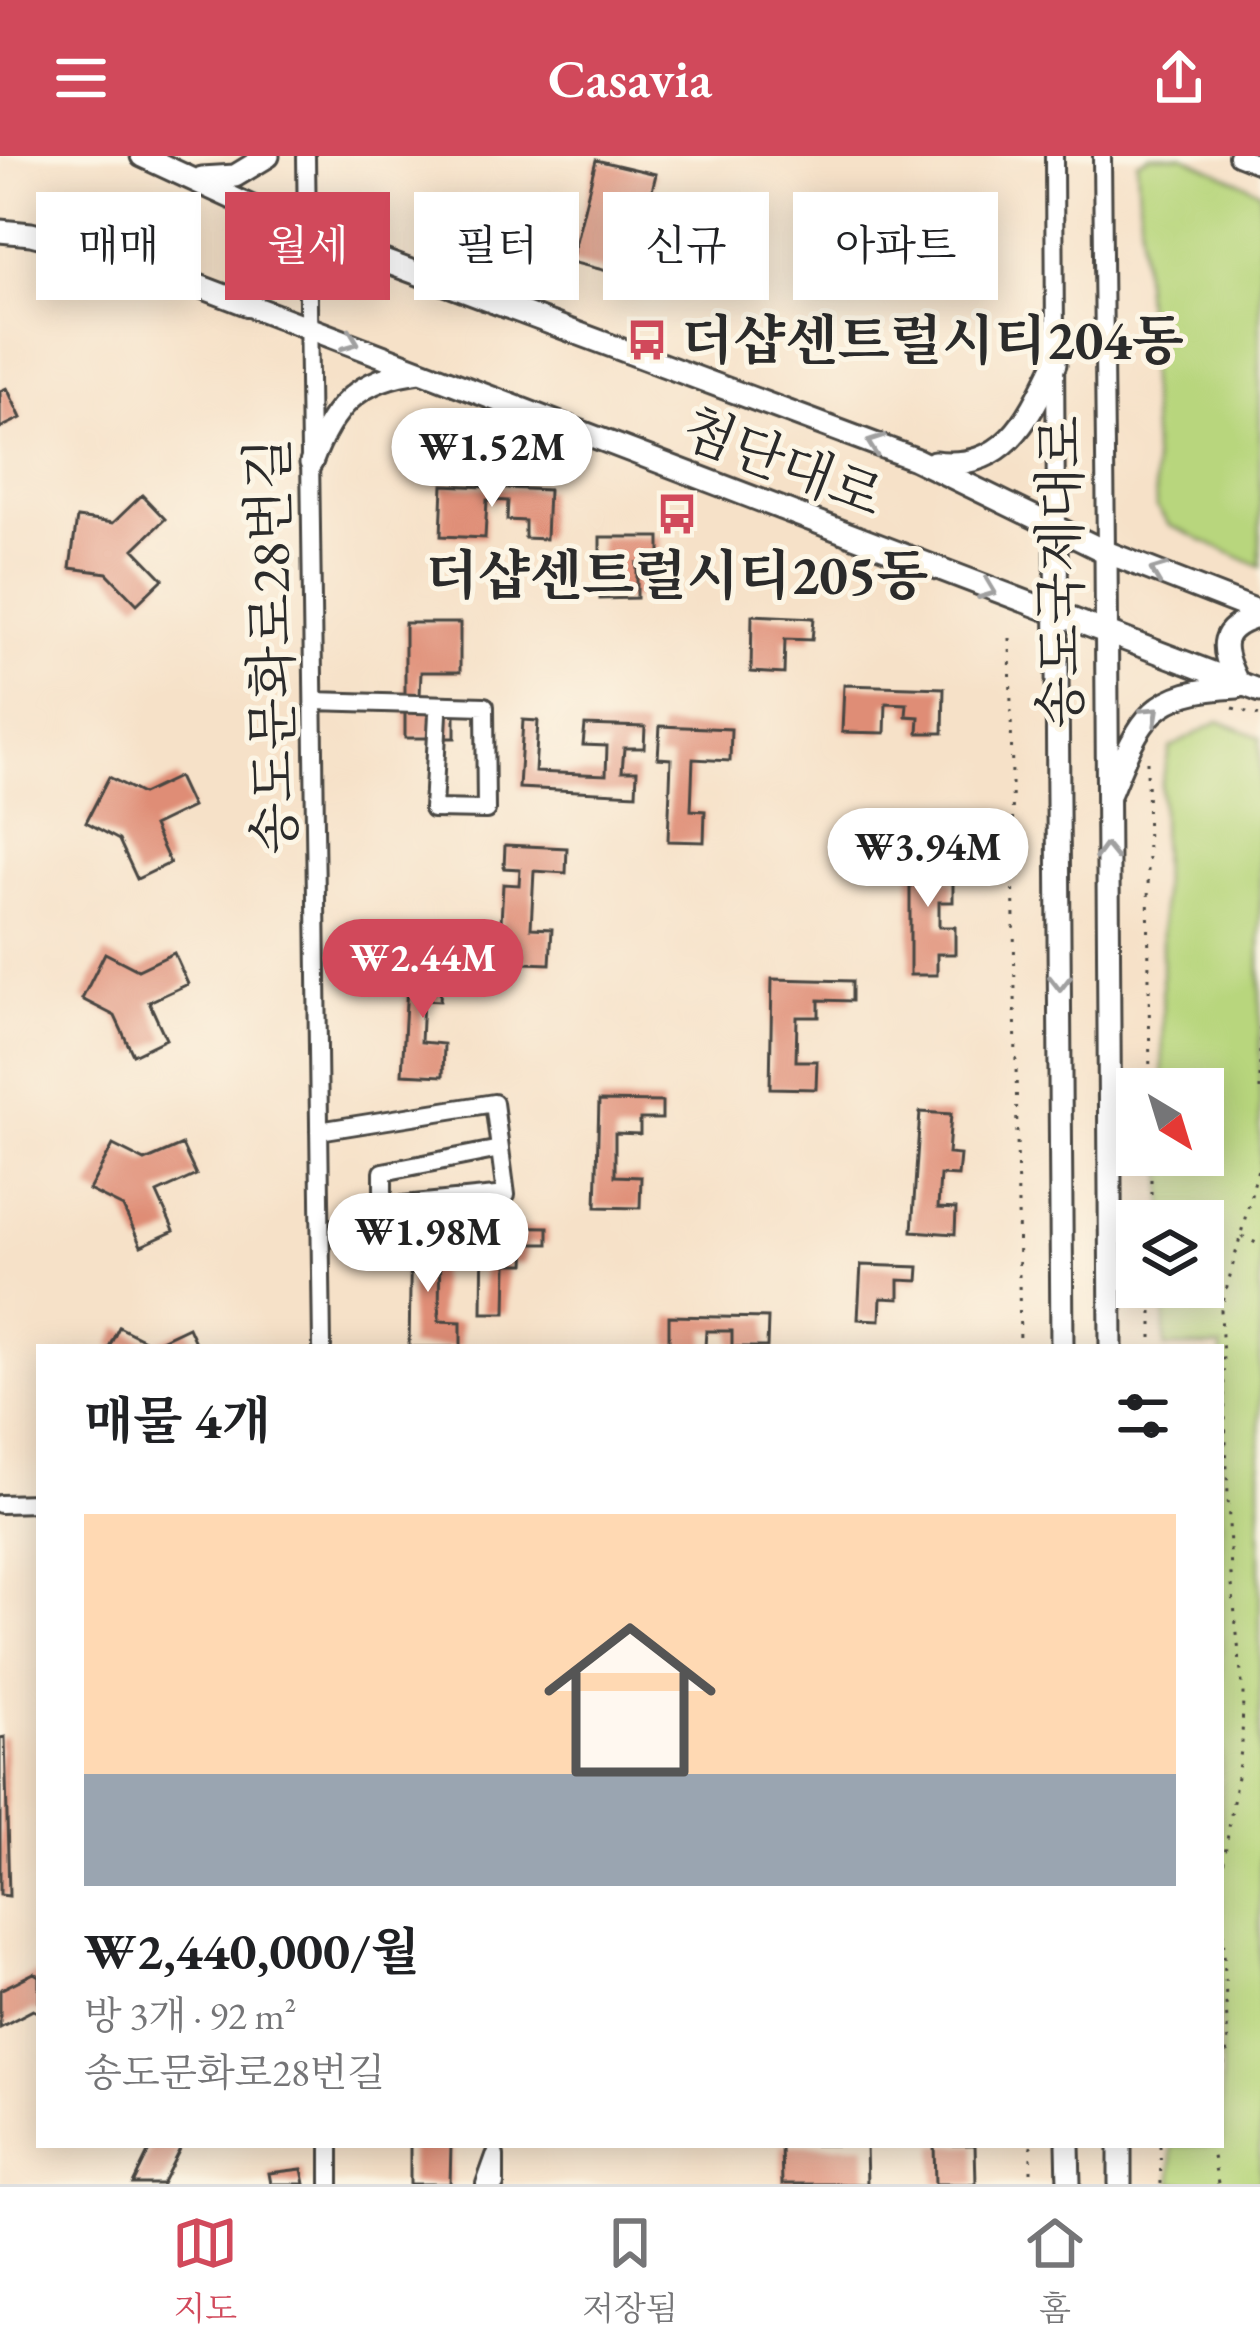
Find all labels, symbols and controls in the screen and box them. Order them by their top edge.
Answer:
text: Casavia [548,43,712,113]
icon: menu [48,45,114,111]
icon: share [1146,45,1212,111]
chip: 매매 [36,192,201,300]
chip: 월세 [225,192,390,300]
chip: 필터 [414,192,579,300]
chip: 신규 [603,192,769,300]
chip: 아파트 [793,192,998,300]
place label: 더샵센트럴시티204동 [681,305,1184,375]
bus stop icon: 더샵센트럴시티204동 [624,317,670,363]
one-way arrow [339,327,360,352]
street label: 첨단대로 [673,392,893,532]
pin: ₩1.52M [394,408,590,510]
street label: 송도국제대로 [1025,416,1095,728]
text: ₩1.52M [418,421,566,472]
one-way arrow [865,434,886,459]
street label: 송도문화로28번길 [232,437,310,855]
bus stop icon: 더샵센트럴시티205동 [654,491,700,537]
place label: 더샵센트럴시티205동 [425,540,929,610]
one-way arrow [1148,562,1169,586]
one-way arrow [977,575,998,600]
one-way arrow [1138,706,1160,728]
pin: ₩3.94M [830,808,1026,910]
text: ₩3.94M [854,821,1002,872]
one-way arrow [1093,842,1119,860]
pin: ₩2.44M [325,919,521,1021]
text: ₩2.44M [349,932,497,983]
one-way arrow [1046,974,1072,993]
north arrow [1116,1068,1224,1176]
map controls [1116,1068,1224,1308]
pin: ₩1.98M [330,1193,526,1295]
button: layers [1116,1200,1224,1308]
text: ₩1.98M [354,1206,502,1257]
icon: filters [1110,1383,1176,1449]
text: 매물 4개 [84,1387,271,1453]
icon: home [522,1592,738,1808]
text: ₩2,440,000/월 [84,1918,420,1984]
text: 방 3개 · 92 m² [84,1990,297,2041]
text: 송도문화로28번길 [84,2047,385,2098]
tab: 지도 [172,2210,238,2330]
tab: 저장됨 [582,2210,678,2330]
tab: 홈 [1022,2210,1088,2330]

